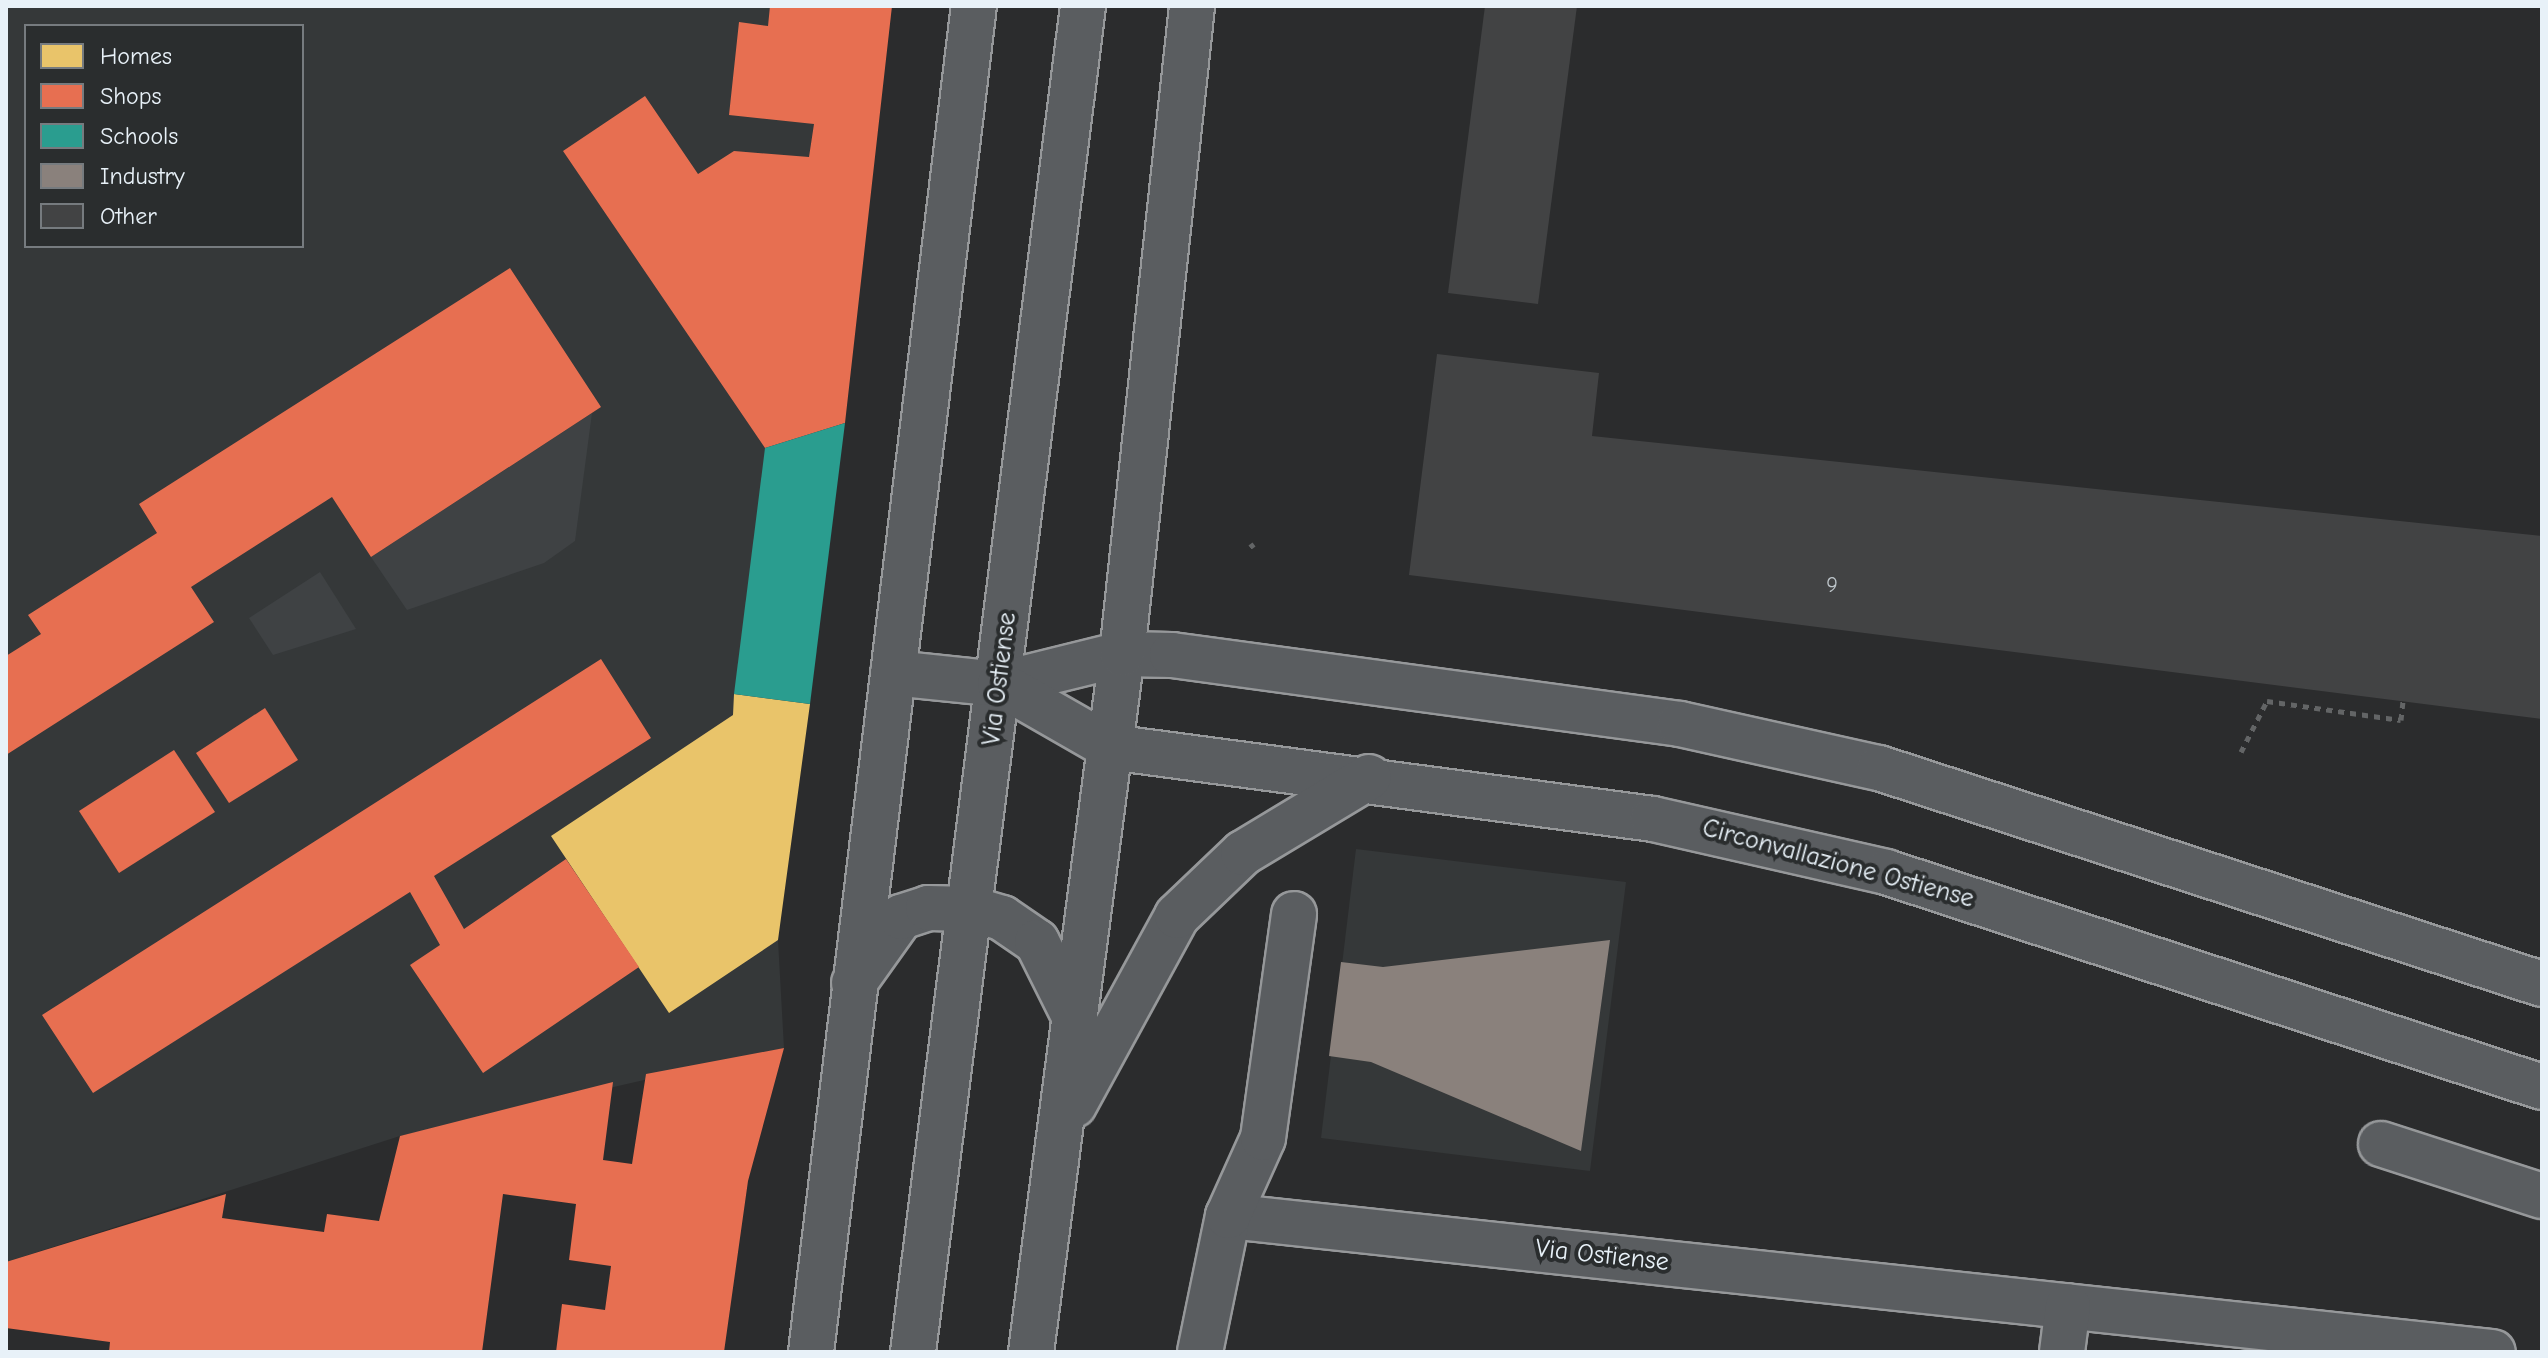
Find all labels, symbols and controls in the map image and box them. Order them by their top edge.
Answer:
legend [24,24,304,248]
text: Homes [100,42,172,70]
text: Shops [100,82,161,110]
text: Schools [100,122,178,150]
text: Industry [100,162,185,190]
text: Other [100,202,157,230]
house number: 9 [1826,573,1838,599]
street label: Via Ostiense [976,611,1024,747]
street label: Circonvallazione Ostiense [1699,813,1977,915]
street label: Via Ostiense [1534,1233,1670,1279]

